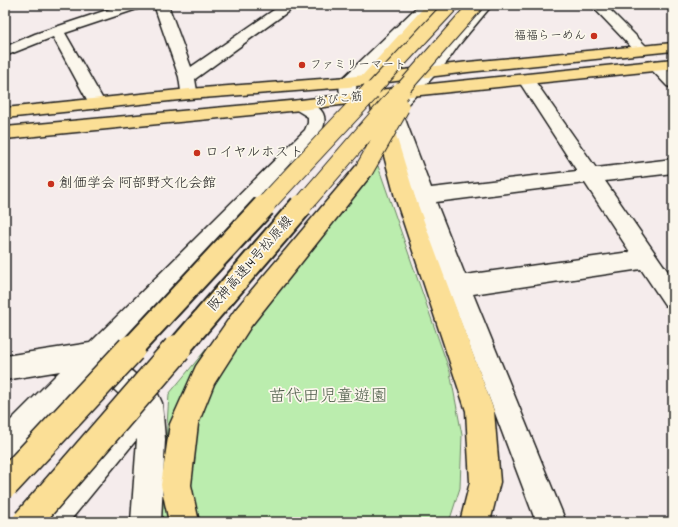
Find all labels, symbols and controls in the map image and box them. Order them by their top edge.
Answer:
place label: 福福らーめん [514,28,586,45]
marker: 福福らーめん [589,31,599,41]
place label: ファミリーマート [310,57,406,74]
marker: ファミリーマート [297,60,307,70]
street label: あびこ筋 [314,89,364,111]
place label: ロイヤルホスト [205,143,304,163]
marker: ロイヤルホスト [192,148,202,158]
place label: 創価学会 阿部野文化会館 [59,174,216,194]
marker: 創価学会 阿部野文化会館 [46,179,56,189]
street label: 阪神高速14号松原線 [204,212,298,316]
park label: 苗代田児童遊園 [269,386,388,410]

